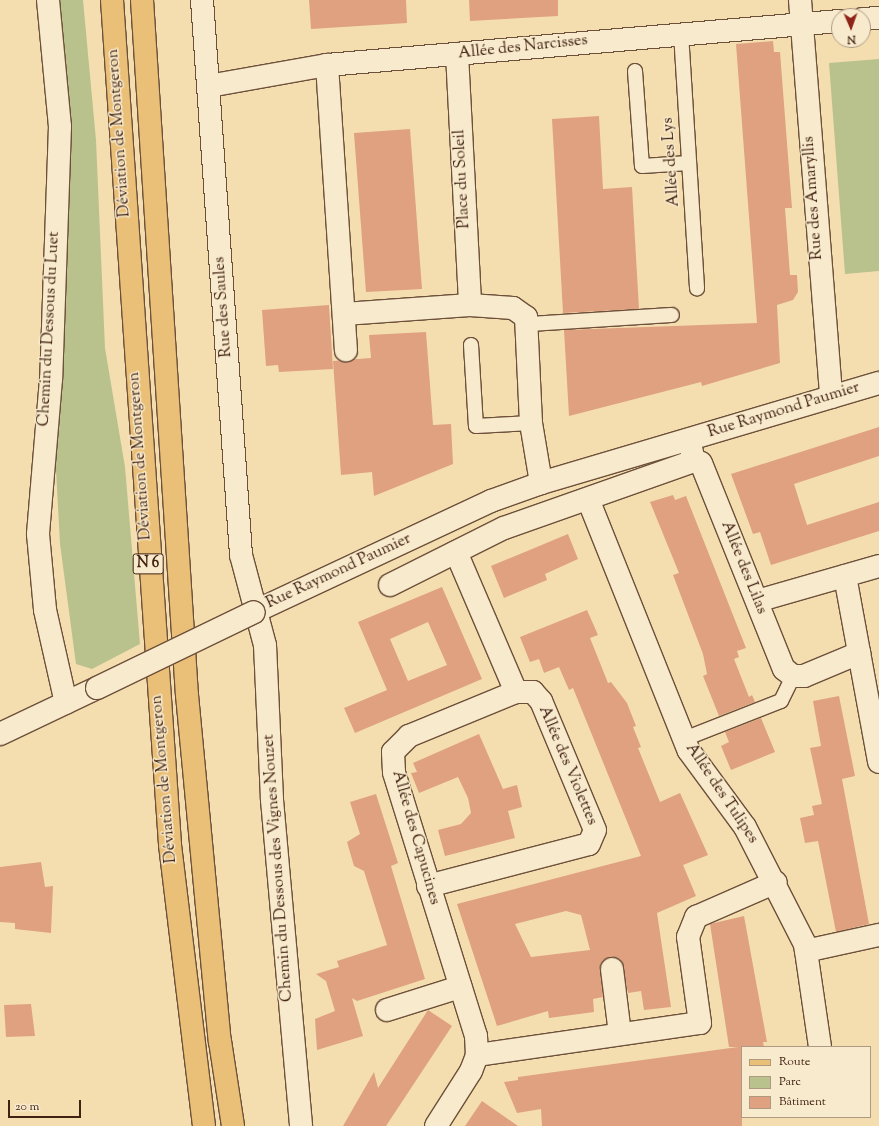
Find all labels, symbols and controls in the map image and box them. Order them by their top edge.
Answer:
north arrow [831,8,871,48]
text: N [847,31,856,47]
street label: Allée des Narcisses [457,32,589,64]
street label: Déviation de Montgeron [105,48,135,218]
street label: Allée des Lys [659,117,685,207]
street label: Place du Soleil [451,129,475,229]
street label: Rue des Amaryllis [800,135,828,261]
street label: Chemin du Dessous du Luet [35,231,65,427]
street label: Rue des Saules [211,256,237,358]
street label: Déviation de Montgeron [126,371,156,541]
street label: Rue Raymond Paumier [706,379,862,443]
street label: Allée des Lilas [716,519,770,617]
street label: Rue Raymond Paumier [264,530,414,614]
road number: N 6 [132,551,164,577]
street label: Déviation de Montgeron [148,694,182,864]
street label: Allée des Violettes [533,704,601,828]
street label: Chemin du Dessous des Vignes Nouzet [260,734,298,1002]
street label: Allée des Tulipes [680,740,762,848]
street label: Allée des Capucines [387,769,443,907]
legend [741,1046,871,1118]
text: Route [779,1053,810,1071]
text: Parc [779,1073,801,1091]
scale bar [10,1092,83,1118]
text: Bâtiment [779,1093,826,1111]
text: 20 m [15,1098,39,1116]

